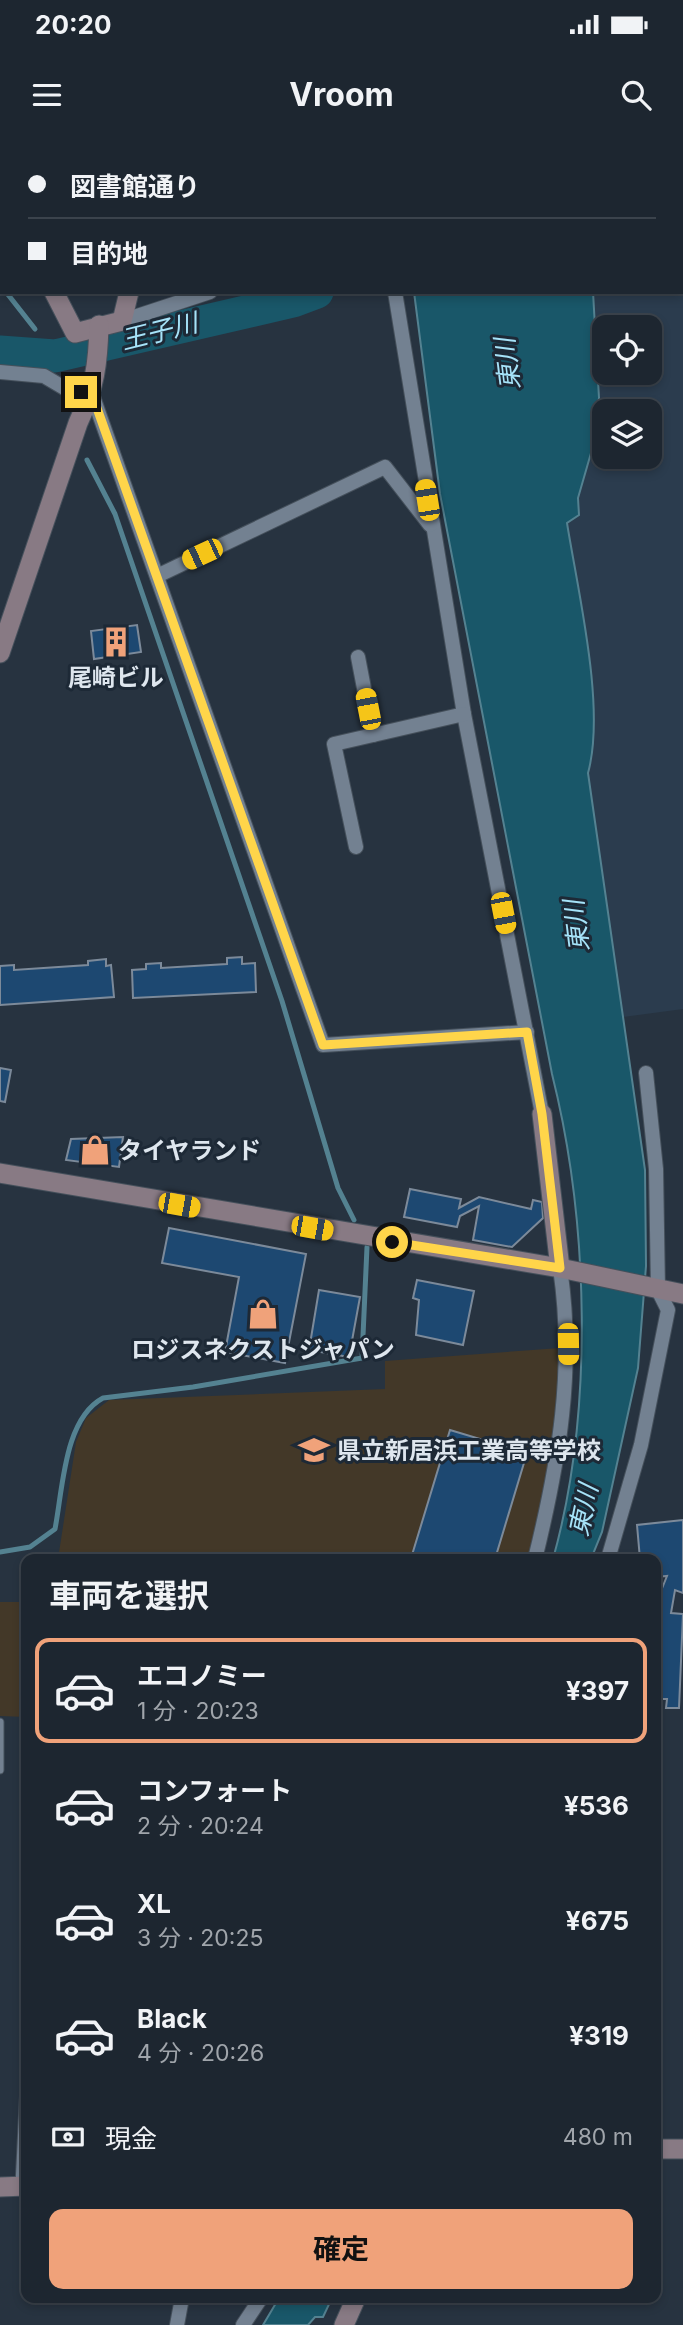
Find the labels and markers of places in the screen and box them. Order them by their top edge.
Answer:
building icon: 尾崎ビル [99,625,133,659]
place label: 尾崎ビル [68,663,164,692]
shop icon: タイヤランド [78,1133,112,1167]
place label: タイヤランド [118,1136,261,1165]
shop icon: ロジスネクストジャパン [246,1297,280,1331]
place label: ロジスネクストジャパン [131,1335,395,1364]
school or university icon: 県立新居浜工業高等学校 [297,1433,331,1467]
place label: 県立新居浜工業高等学校 [337,1436,601,1465]

